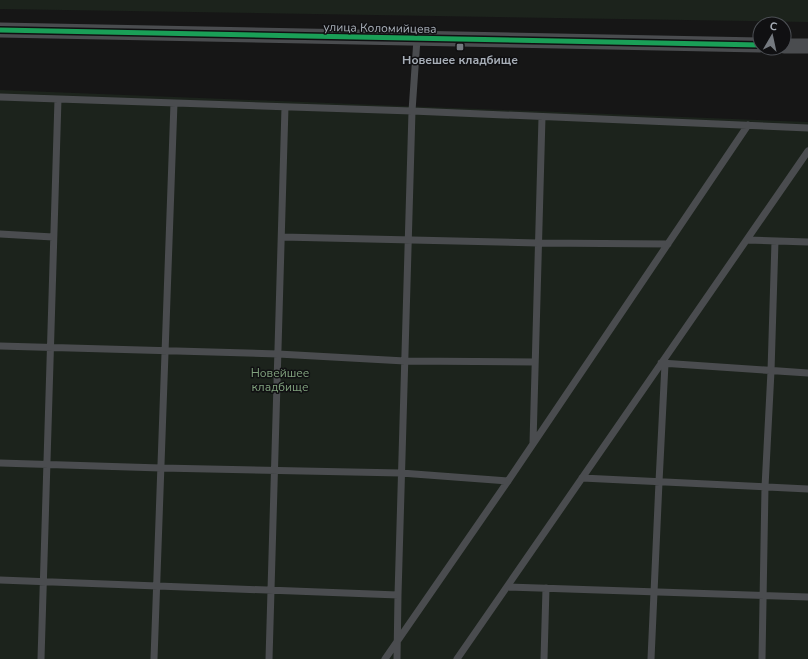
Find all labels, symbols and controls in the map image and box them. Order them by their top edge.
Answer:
north arrow [752,16,792,56]
street label: улица Коломийцева [323,19,437,37]
text: С [769,19,779,35]
marker: Новешее кладбище [455,42,465,52]
place label: Новешее кладбище [402,52,518,68]
park label: Новейшее кладбище [251,365,309,395]

